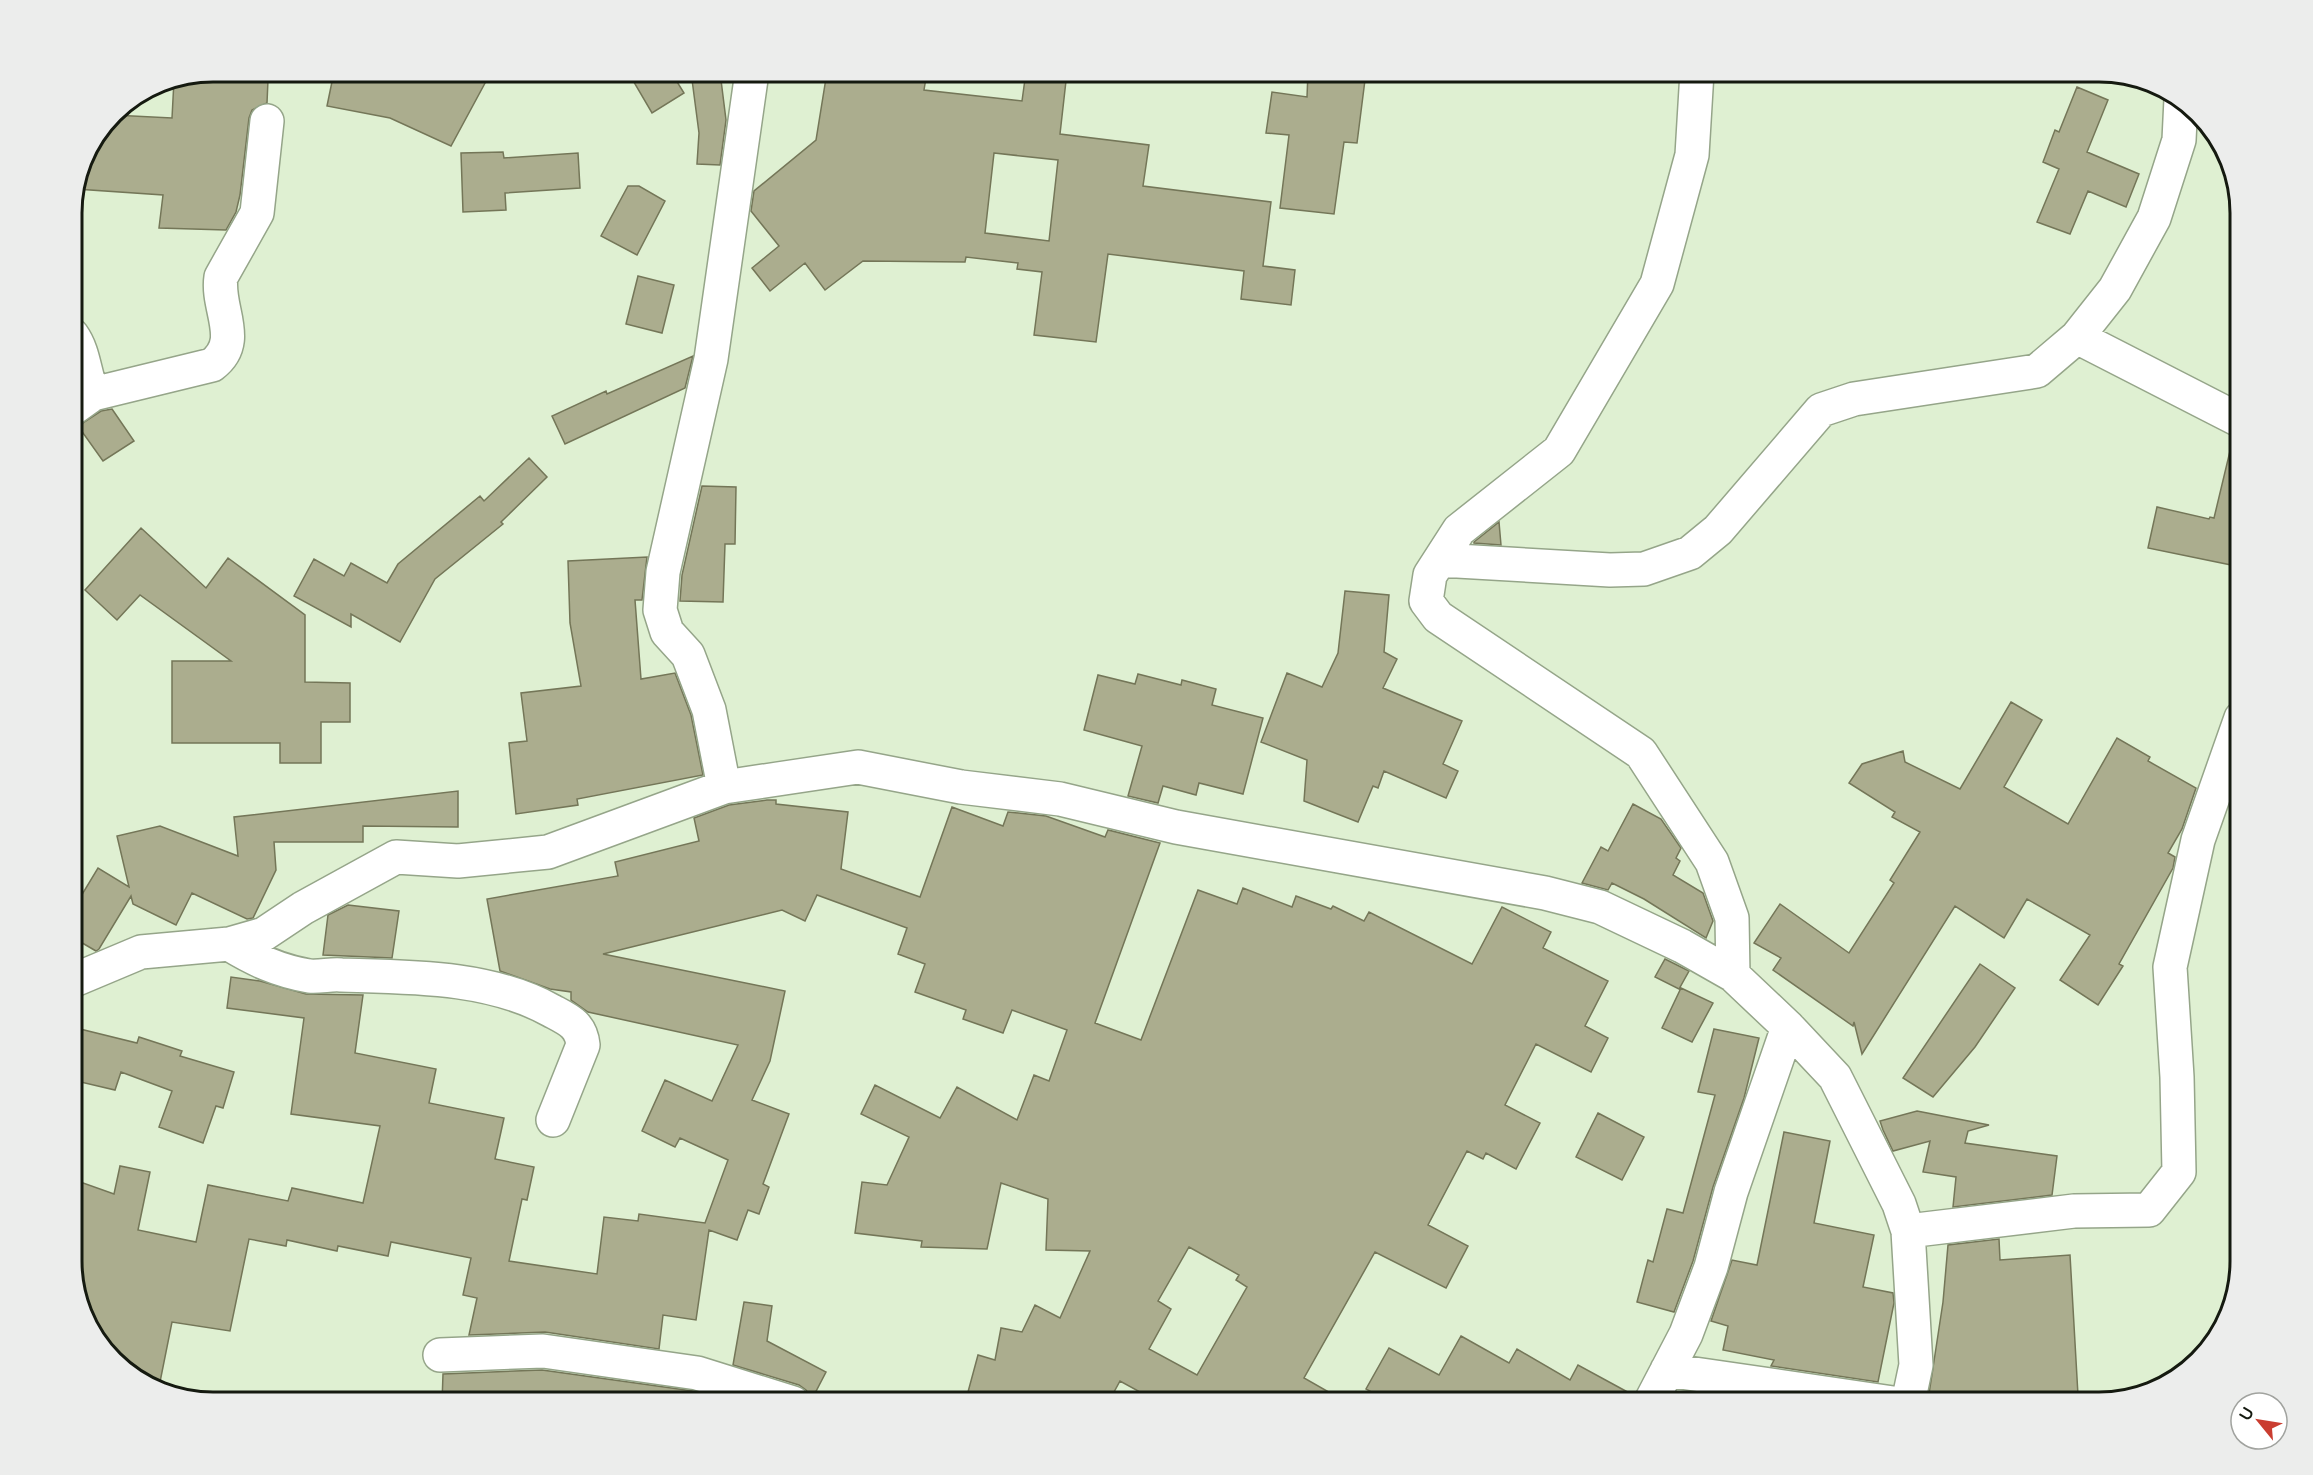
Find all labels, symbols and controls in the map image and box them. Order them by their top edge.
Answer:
north arrow [2229,1391,2289,1451]
text: U [2235,1404,2259,1424]

